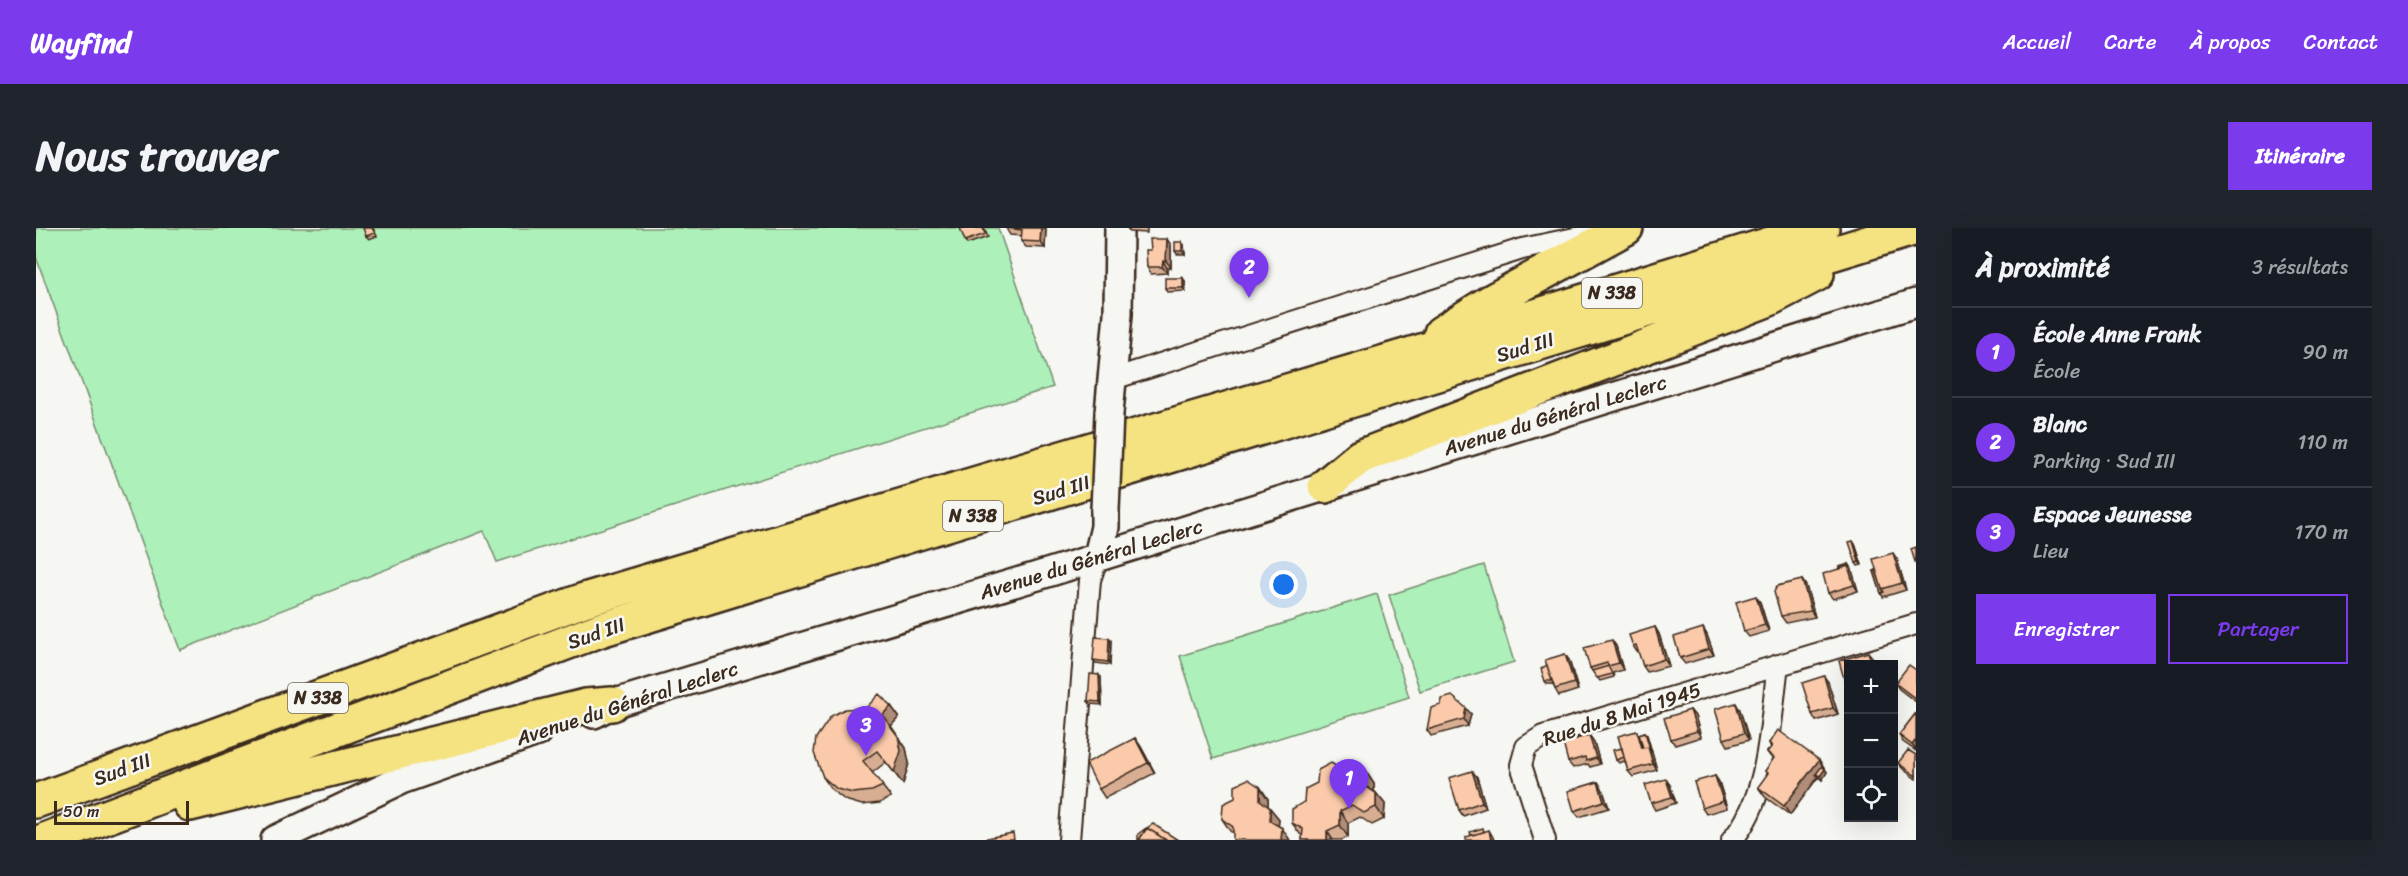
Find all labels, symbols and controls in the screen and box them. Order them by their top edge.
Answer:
text: Wayfind [30,18,131,67]
text: Accueil [2003,23,2071,61]
text: Carte [2104,23,2157,61]
text: À propos [2190,23,2271,61]
text: Contact [2304,23,2378,61]
text: Nous trouver [36,119,276,193]
button: Itinéraire [2228,122,2372,190]
text: À proximité [1976,244,2110,290]
pin: 2 [1230,248,1268,298]
text: 3 résultats [2252,250,2348,285]
road number: N 338 [1582,278,1642,308]
text: École Anne Frank [2033,315,2201,354]
street label: Sud III [1492,322,1559,373]
text: 1 [1991,335,2000,370]
text: 90 m [2303,335,2348,370]
text: École [2033,354,2080,389]
street label: Avenue du Général Leclerc [1438,365,1671,466]
text: Blanc [2033,405,2087,444]
text: 2 [1990,425,2001,460]
text: 110 m [2298,425,2348,460]
text: Parking · Sud III [2033,444,2176,479]
street label: Sud III [1028,465,1095,516]
text: Espace Jeunesse [2033,495,2192,534]
road number: N 338 [943,501,1003,531]
street label: Avenue du Général Leclerc [974,509,1207,610]
text: 3 [1990,515,2001,550]
text: 170 m [2295,515,2348,550]
text: Lieu [2033,534,2069,569]
your location [1269,570,1298,599]
button: Enregistrer [1976,594,2156,664]
button: Partager [2168,594,2348,664]
street label: Sud III [562,607,630,660]
street label: Avenue du Général Leclerc [511,651,743,756]
map controls [1844,660,1898,822]
button: + [1844,660,1898,714]
street label: Rue du 8 Mai 1945 [1538,672,1706,757]
road number: N 338 [288,683,348,713]
pin: 3 [846,706,886,756]
button: − [1844,714,1898,768]
street label: Sud III [88,743,156,796]
pin: 1 [1330,760,1368,809]
button: locate [1844,768,1898,822]
text: 50 m [63,797,99,826]
scale bar [54,798,189,826]

